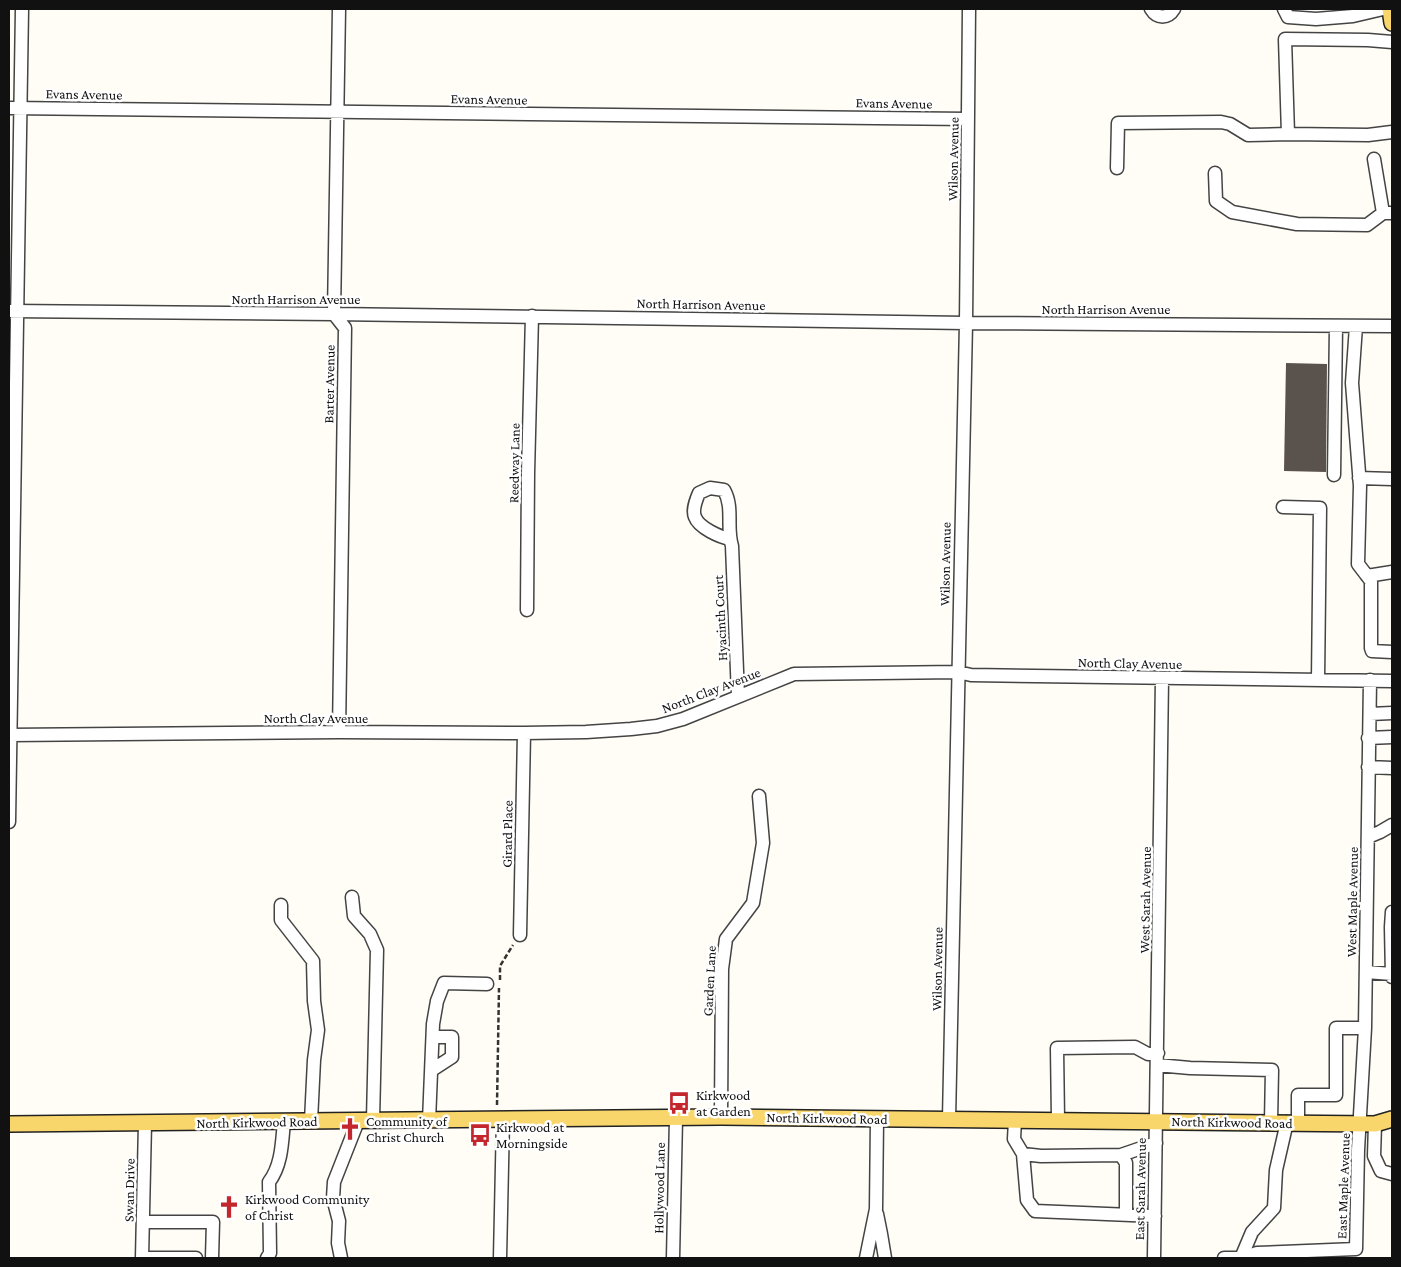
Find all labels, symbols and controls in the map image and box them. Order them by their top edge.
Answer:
street label: Evans Avenue [45,85,123,103]
street label: Evans Avenue [450,90,528,108]
street label: Evans Avenue [855,94,933,112]
street label: Wilson Avenue [944,117,962,201]
street label: North Harrison Avenue [232,291,360,307]
street label: North Harrison Avenue [636,295,766,313]
street label: North Harrison Avenue [1042,301,1170,317]
street label: Barter Avenue [320,345,338,423]
street label: Reedway Lane [505,423,523,503]
street label: Wilson Avenue [936,522,954,606]
street label: Hyacinth Court [710,574,730,661]
street label: North Clay Avenue [1078,654,1182,672]
street label: North Clay Avenue [659,664,763,716]
street label: North Clay Avenue [264,710,368,726]
street label: Girard Place [498,800,516,868]
street label: West Sarah Avenue [1136,846,1154,954]
street label: West Maple Avenue [1343,847,1361,957]
street label: Wilson Avenue [928,927,946,1011]
street label: Garden Lane [699,945,719,1017]
place label: Kirkwood at Garden [696,1087,751,1119]
bus stop icon: Kirkwood at Garden [666,1090,692,1116]
street label: North Kirkwood Road [766,1109,888,1127]
street label: North Kirkwood Road [196,1113,318,1131]
place label: Community of Christ Church [366,1113,448,1145]
street label: North Kirkwood Road [1171,1113,1293,1131]
church icon: Community of Christ Church [337,1116,363,1142]
place label: Kirkwood at Morningside [496,1119,568,1151]
bus stop icon: Kirkwood at Morningside [467,1122,493,1148]
street label: East Maple Avenue [1333,1133,1353,1239]
street label: East Sarah Avenue [1131,1138,1149,1240]
street label: Hollywood Lane [650,1142,668,1234]
street label: Swan Drive [120,1158,138,1222]
place label: Kirkwood Community of Christ [245,1191,370,1223]
church icon: Kirkwood Community of Christ [216,1194,242,1220]

